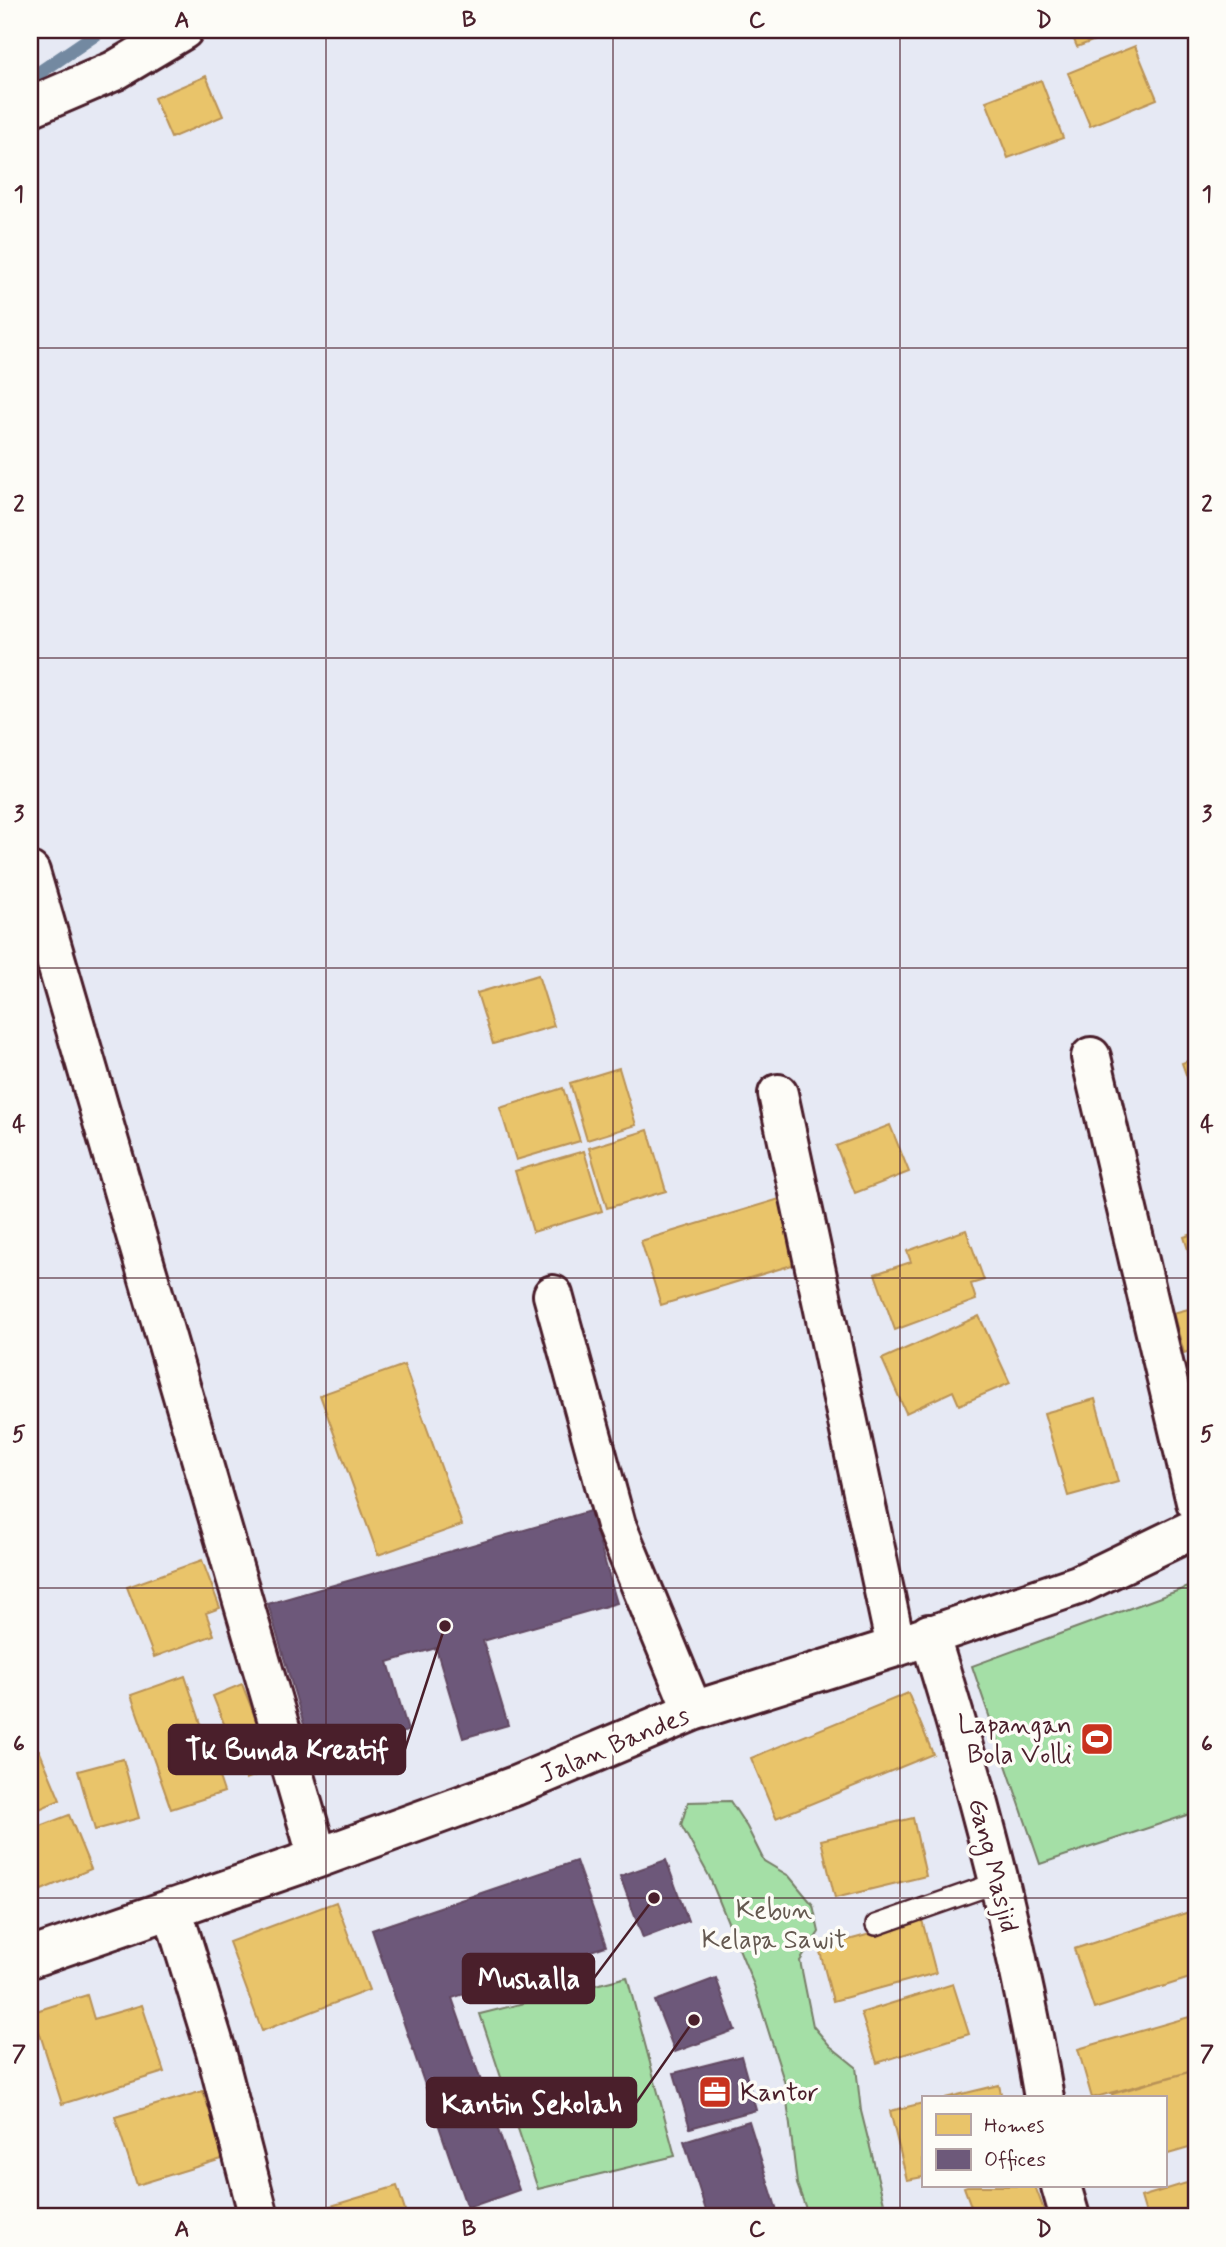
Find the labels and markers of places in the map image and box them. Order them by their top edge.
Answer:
place label: Lapangan Bola Volli [958,1709,1072,1773]
sports icon: Lapangan Bola Volli [1078,1720,1116,1758]
callout: Tk Bunda Kreatif [169,1725,405,1774]
callout: Mushalla [463,1954,594,2003]
office icon: Kantor [696,2073,734,2111]
place label: Kantor [740,2077,819,2111]
callout: Kantin Sekolah [427,2078,636,2127]

